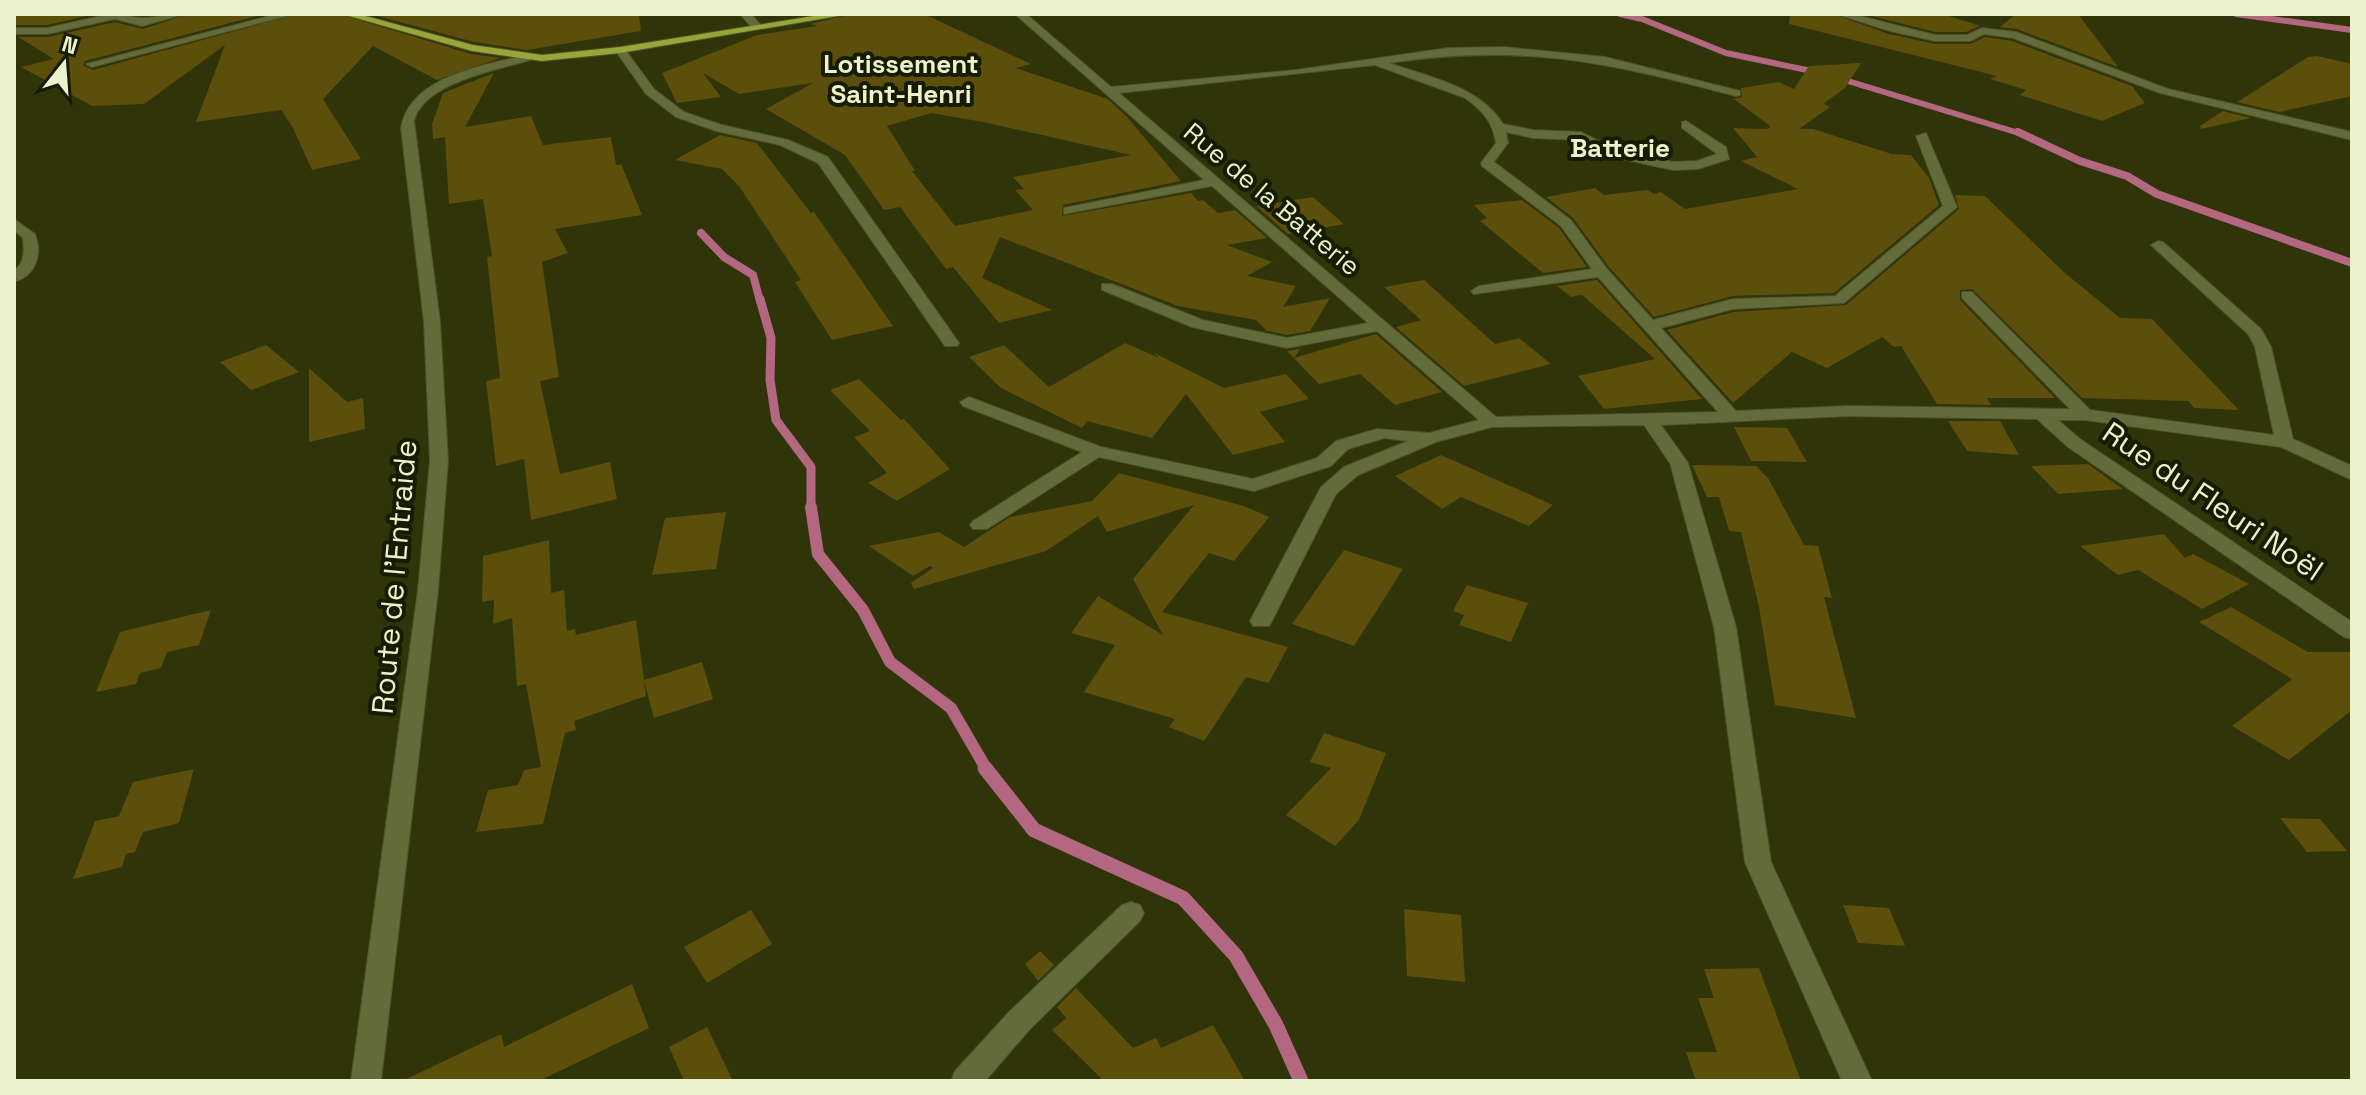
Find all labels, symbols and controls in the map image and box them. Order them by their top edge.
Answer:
north arrow [24,24,104,104]
text: N [59,29,81,60]
district label: Lotissement Saint-Henri [823,47,979,111]
street label: Rue de la Batterie [1177,115,1367,283]
district label: Batterie [1570,131,1670,165]
street label: Rue du Fleuri Noël [2095,413,2331,589]
street label: Route de l'Entraide [363,438,425,716]

